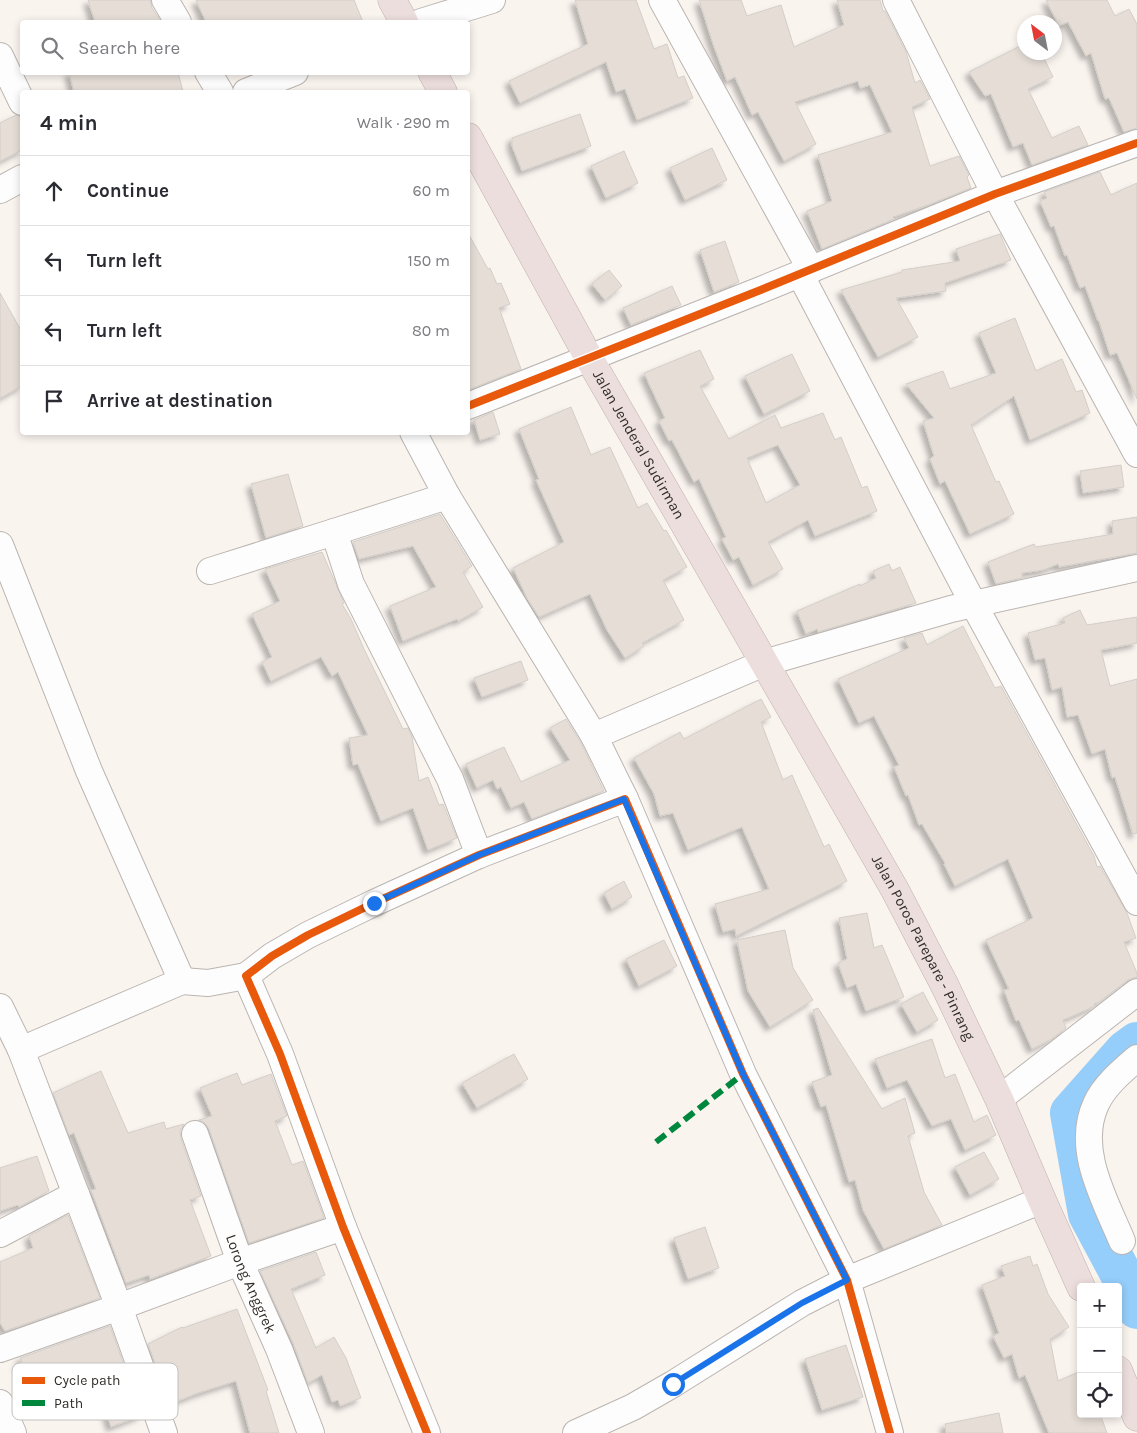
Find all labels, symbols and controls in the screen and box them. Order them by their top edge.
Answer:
north arrow [1017,15,1062,60]
search box [20,20,470,75]
icon: search [38,34,66,62]
text: Search here [78,37,180,59]
text: 4 min [40,111,98,135]
text: Walk · 290 m [357,113,450,132]
icon: ahead [40,177,68,205]
text: Continue [87,180,169,202]
text: 60 m [413,181,450,200]
icon: left [40,247,68,275]
text: Turn left [87,250,162,272]
text: 150 m [407,251,450,270]
icon: left [40,317,68,345]
text: Turn left [87,320,162,342]
text: 80 m [412,321,450,340]
street label: Jalan Jenderal Sudirman [589,367,689,522]
icon: arrive [40,387,68,415]
text: Arrive at destination [87,390,273,412]
street label: Jalan Poros Parepare - Pinrang [868,852,979,1044]
route end [363,892,386,915]
street label: Lorong Anggrek [222,1232,280,1336]
map controls [1077,1283,1122,1418]
button: + [1077,1283,1122,1328]
button: − [1077,1328,1122,1373]
legend [12,1363,178,1420]
text: Cycle path [54,1372,120,1389]
route start [662,1373,685,1396]
button: locate [1077,1373,1122,1418]
text: Path [54,1395,83,1412]

